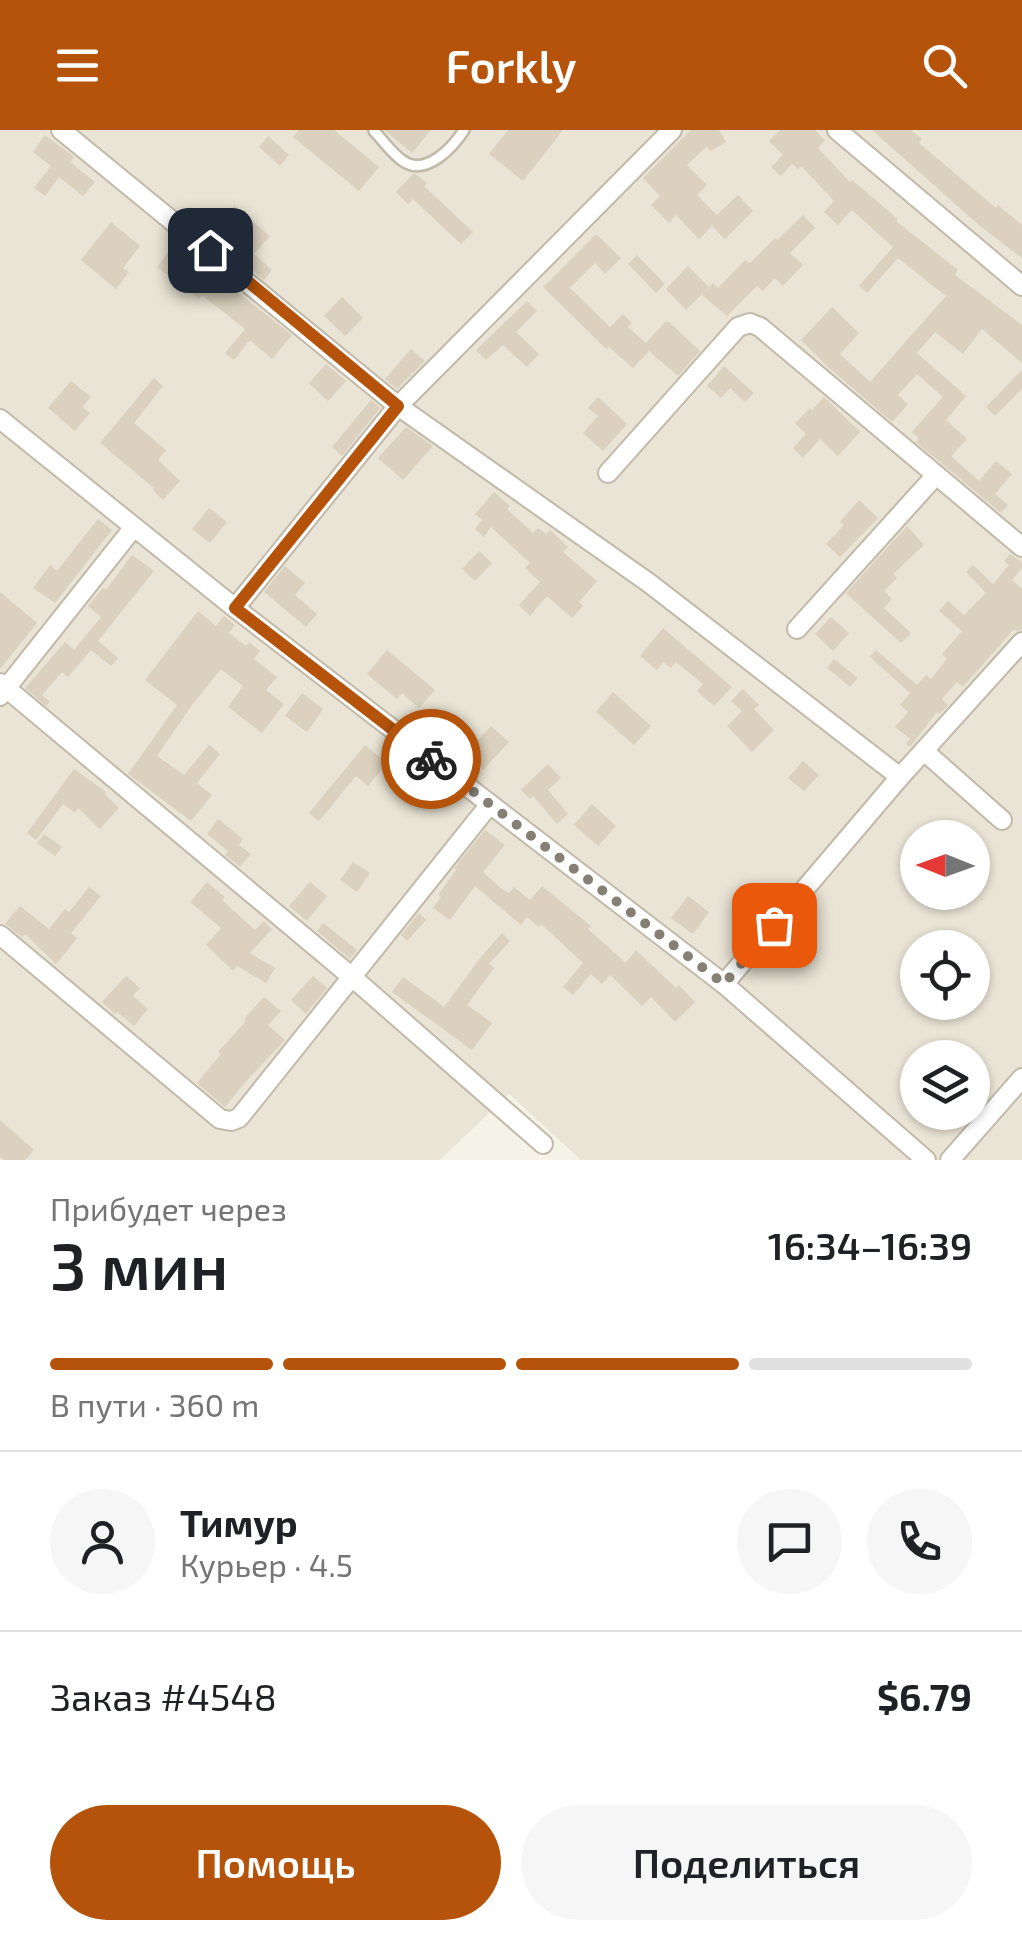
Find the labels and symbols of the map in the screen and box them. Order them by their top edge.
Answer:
pin [168,208,253,293]
courier [381,709,481,809]
north arrow [900,820,990,910]
pin [732,883,817,968]

